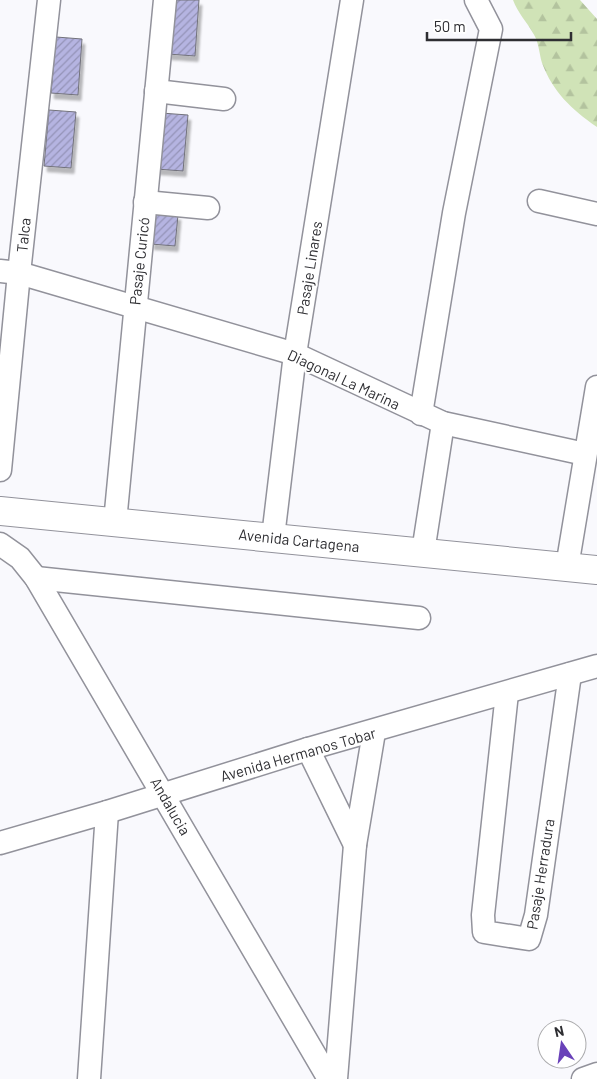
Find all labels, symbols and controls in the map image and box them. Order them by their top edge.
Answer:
scale bar [427,10,571,42]
text: 50 m [434,17,466,35]
street label: Pasaje Curicó [125,216,153,306]
street label: Talca [12,217,34,253]
street label: Pasaje Linares [293,220,325,316]
street label: Diagonal La Marina [285,345,403,413]
street label: Avenida Cartagena [238,525,360,555]
street label: Avenida Hermanos Tobar [218,723,378,785]
street label: Andalucia [147,774,195,838]
street label: Pasaje Herradura [522,817,558,931]
north arrow [537,1019,587,1069]
text: N [553,1022,565,1040]

